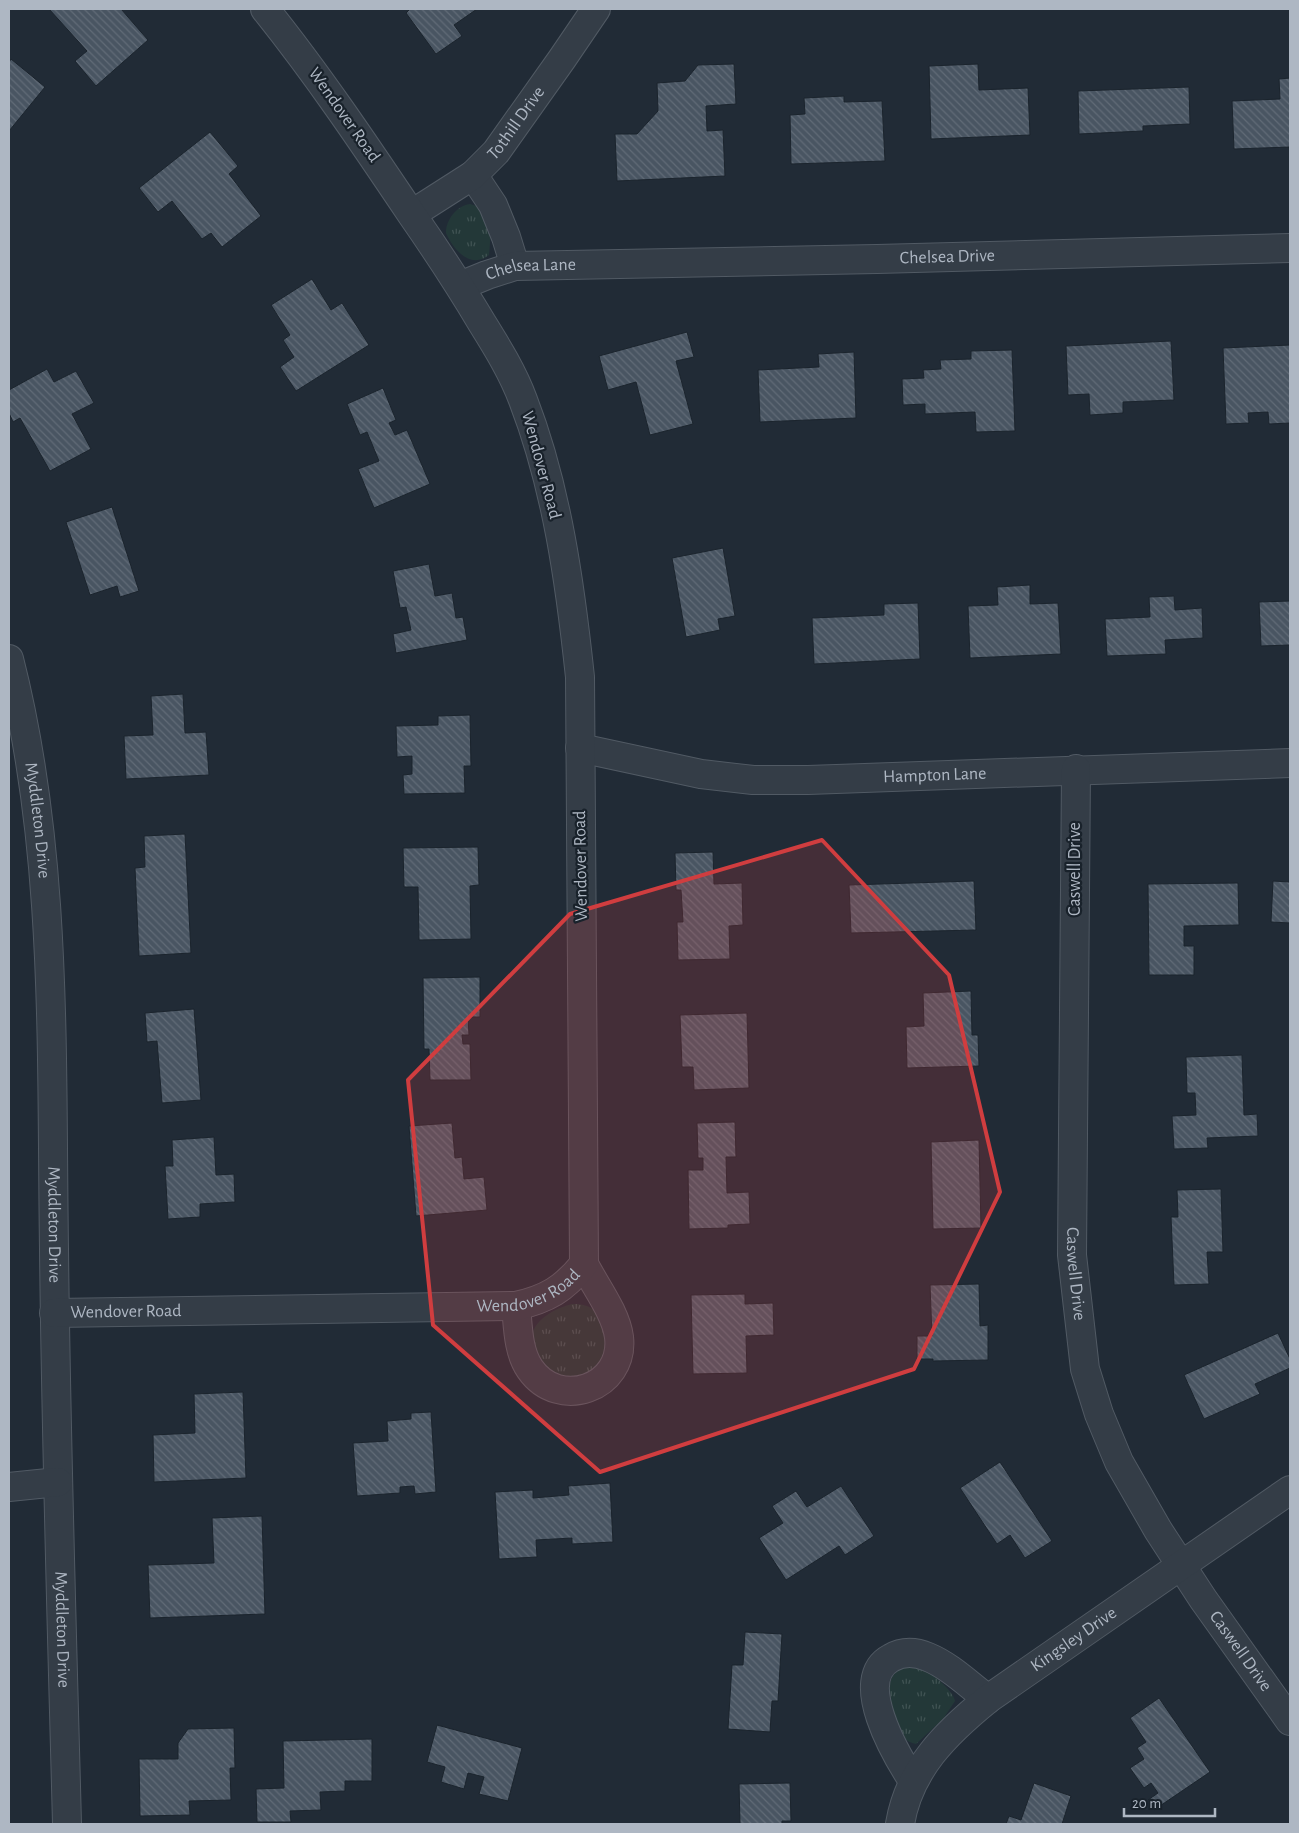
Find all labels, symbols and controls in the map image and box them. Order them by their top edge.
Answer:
street label: Wendover Road [305,64,383,166]
street label: Tothill Drive [484,83,548,164]
street label: Chelsea Drive [899,247,995,267]
street label: Chelsea Lane [484,256,576,284]
street label: Wendover Road [518,409,564,521]
street label: Myddleton Drive [21,761,53,879]
street label: Hampton Lane [883,765,987,786]
street label: Wendover Road [571,810,591,922]
street label: Caswell Drive [1066,822,1084,916]
street label: Myddleton Drive [44,1166,63,1283]
street label: Caswell Drive [1063,1227,1088,1322]
street label: Wendover Road [476,1266,584,1316]
street label: Wendover Road [70,1302,182,1322]
street label: Myddleton Drive [51,1571,72,1688]
street label: Kingsley Drive [1028,1604,1120,1675]
street label: Caswell Drive [1206,1608,1275,1695]
scale bar [1124,1786,1215,1818]
text: 20 m [1132,1796,1161,1811]

